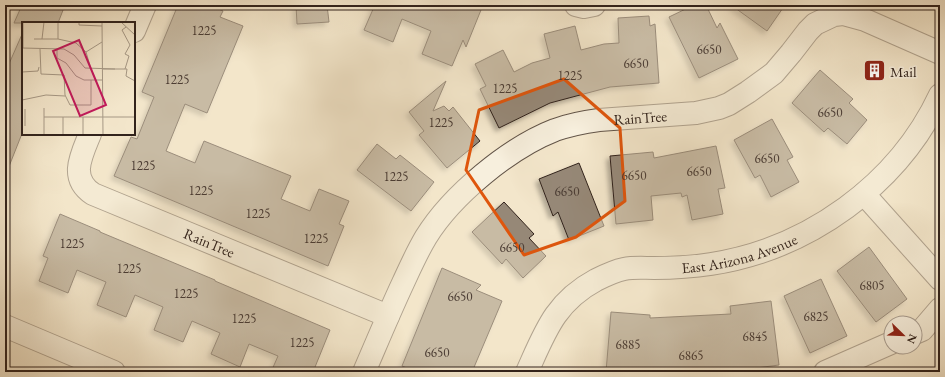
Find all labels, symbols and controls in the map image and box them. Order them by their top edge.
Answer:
inset map [22,22,135,135]
house number: 1225 [192,22,216,39]
house number: 6650 [697,41,721,58]
house number: 6650 [624,55,648,72]
building icon: Mail [861,58,887,84]
place label: Mail [890,62,917,81]
house number: 1225 [558,67,582,84]
house number: 1225 [165,71,189,88]
house number: 1225 [493,80,517,97]
house number: 6650 [818,104,842,121]
street label: RainTree [613,106,668,128]
house number: 1225 [429,114,453,131]
house number: 6650 [755,150,779,167]
house number: 1225 [131,157,155,174]
house number: 6650 [687,163,711,180]
house number: 6650 [622,167,646,184]
house number: 1225 [384,168,408,185]
house number: 1225 [189,182,213,199]
house number: 6650 [555,183,579,200]
house number: 1225 [246,205,270,222]
street label: RainTree [181,223,238,261]
street label: East Arizona Avenue [681,229,800,277]
house number: 1225 [304,230,328,247]
house number: 1225 [60,235,84,252]
house number: 6650 [500,239,524,256]
house number: 1225 [117,260,141,277]
house number: 6805 [860,277,884,294]
house number: 1225 [174,285,198,302]
house number: 6650 [448,288,472,305]
house number: 6825 [804,308,828,325]
house number: 1225 [232,310,256,327]
north arrow [883,315,923,355]
house number: 6845 [743,328,767,345]
text: N [904,332,920,346]
house number: 1225 [290,334,314,351]
house number: 6885 [616,336,640,353]
house number: 6650 [425,344,449,361]
house number: 6865 [679,347,703,364]

